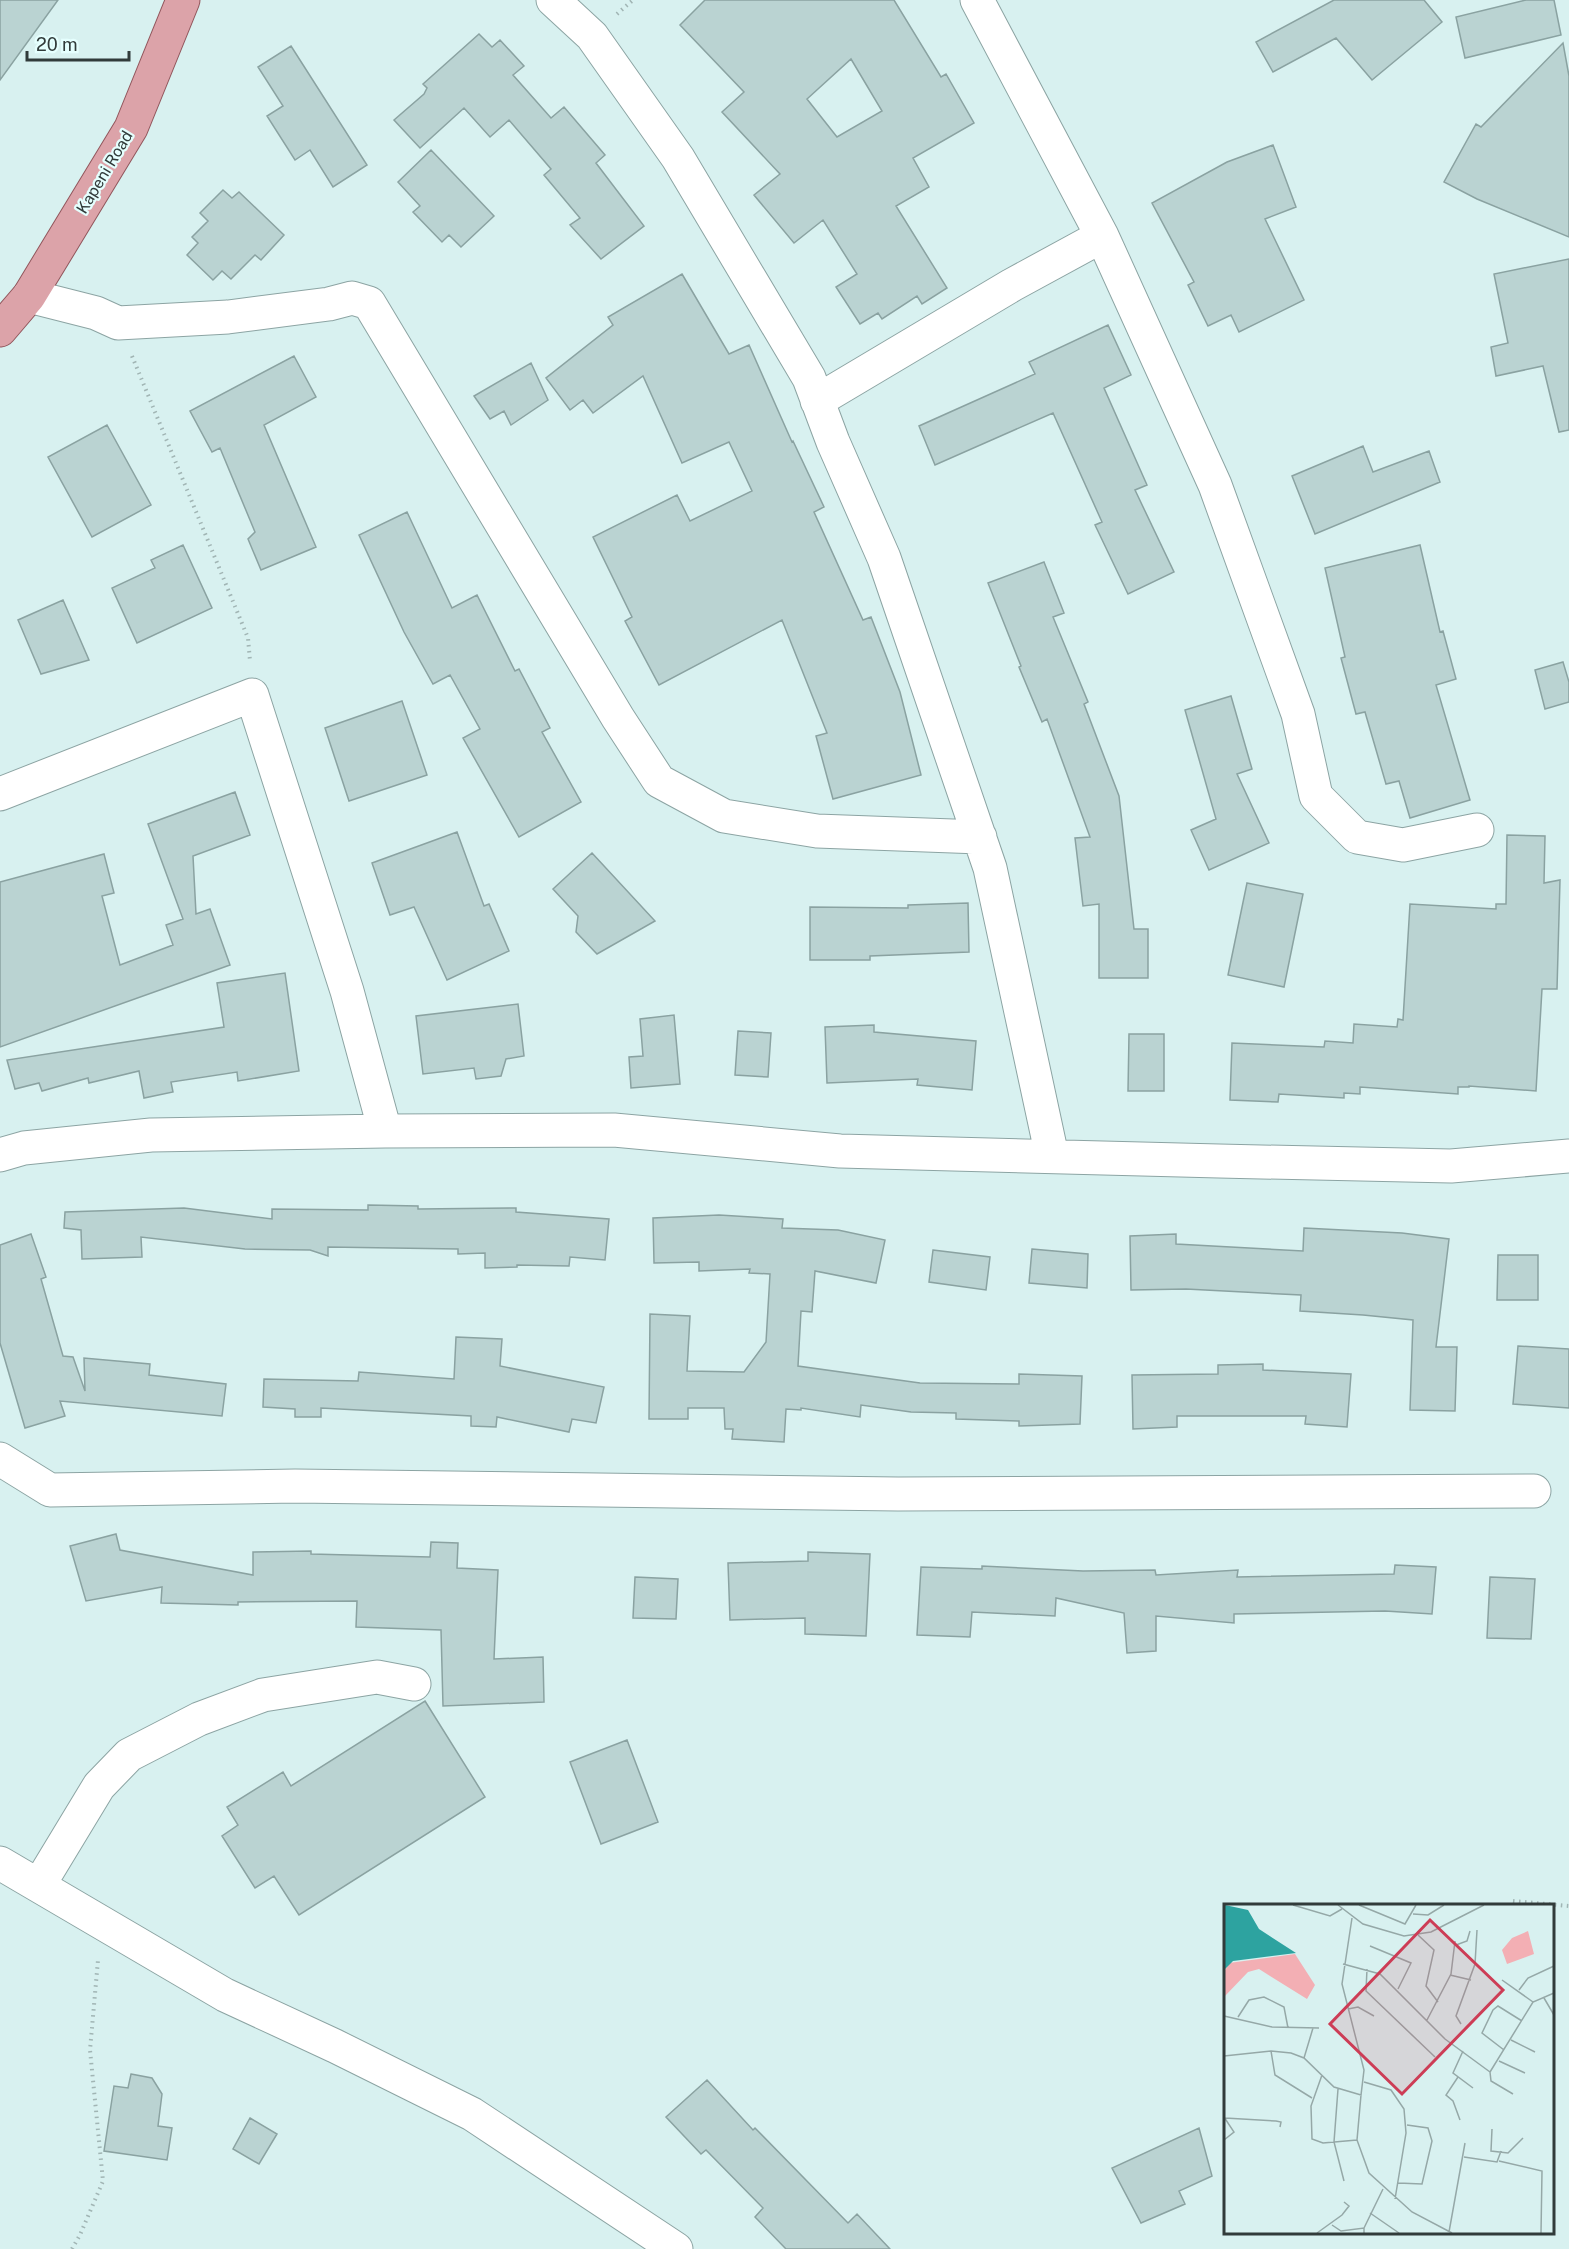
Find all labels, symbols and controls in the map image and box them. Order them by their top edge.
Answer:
scale bar [27,24,129,62]
text: 20 m [36,34,78,55]
street label: Kapeni Road [72,127,137,217]
inset map [1224,1904,1554,2234]

